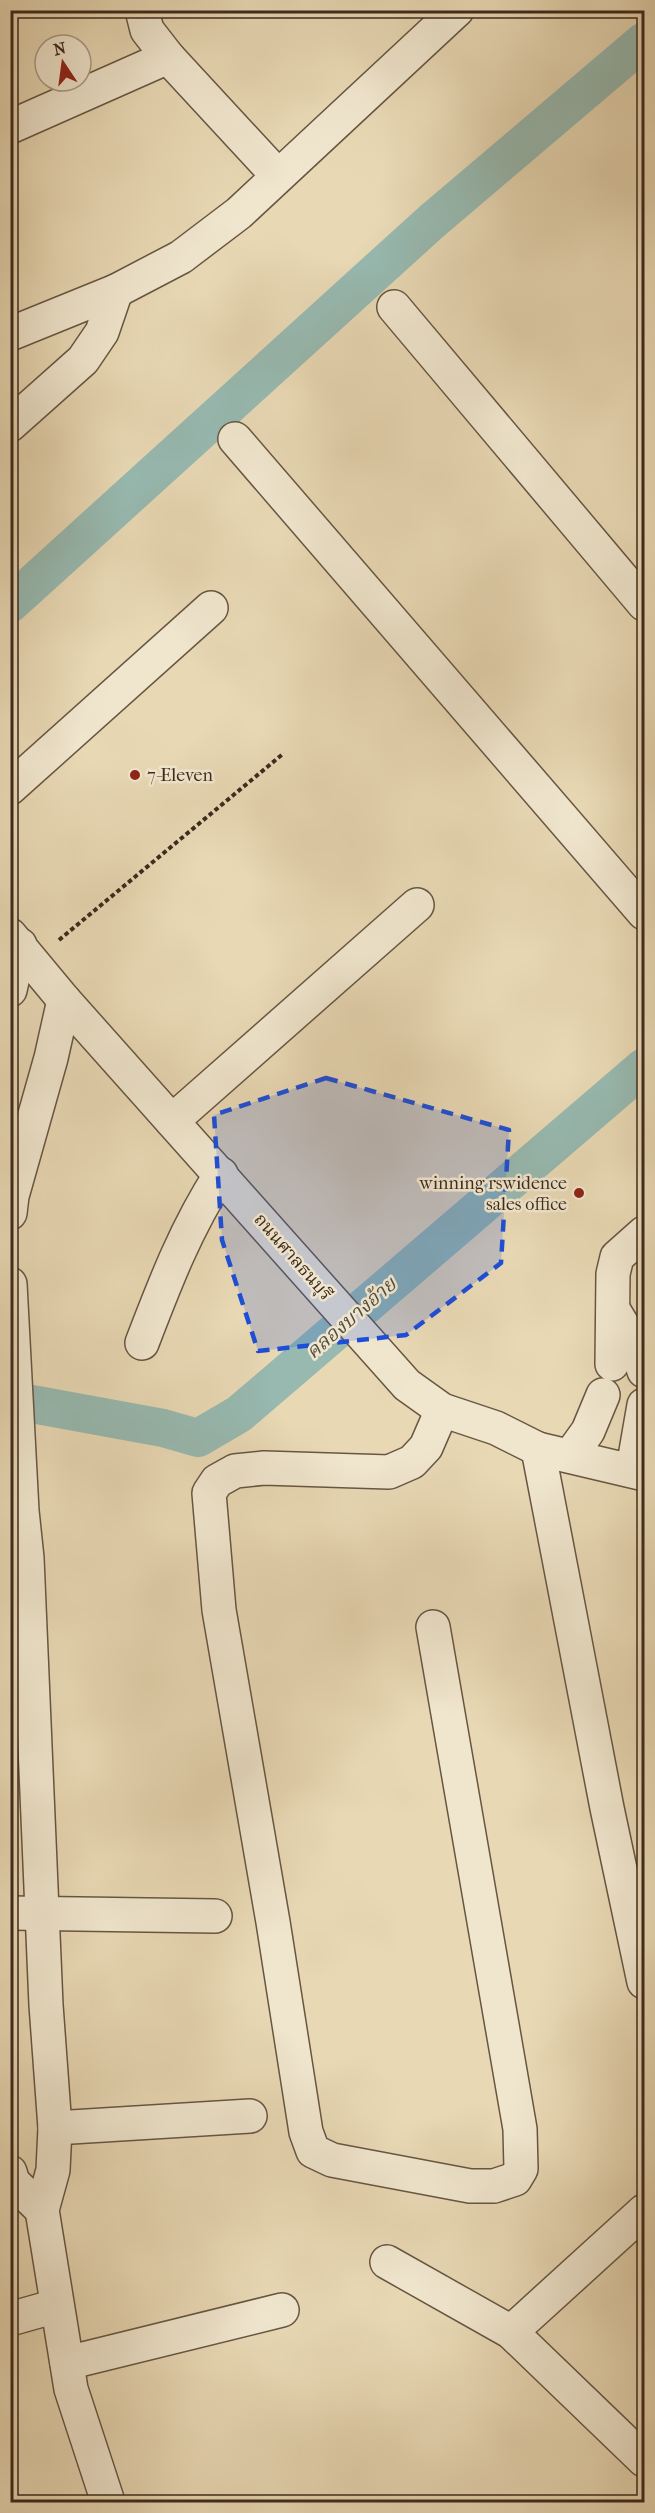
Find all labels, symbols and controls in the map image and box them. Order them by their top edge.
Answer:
north arrow [33,33,93,93]
text: N [52,38,69,59]
place label: 7-Eleven [147,765,213,786]
marker: 7-Eleven [128,768,142,782]
place label: winning rswidence sales office [418,1173,567,1215]
marker: winning rswidence sales office [572,1186,586,1200]
street label: ถนนศาลธนบุรี [249,1209,337,1306]
water label: คลองบางอ้าย [301,1272,402,1363]

